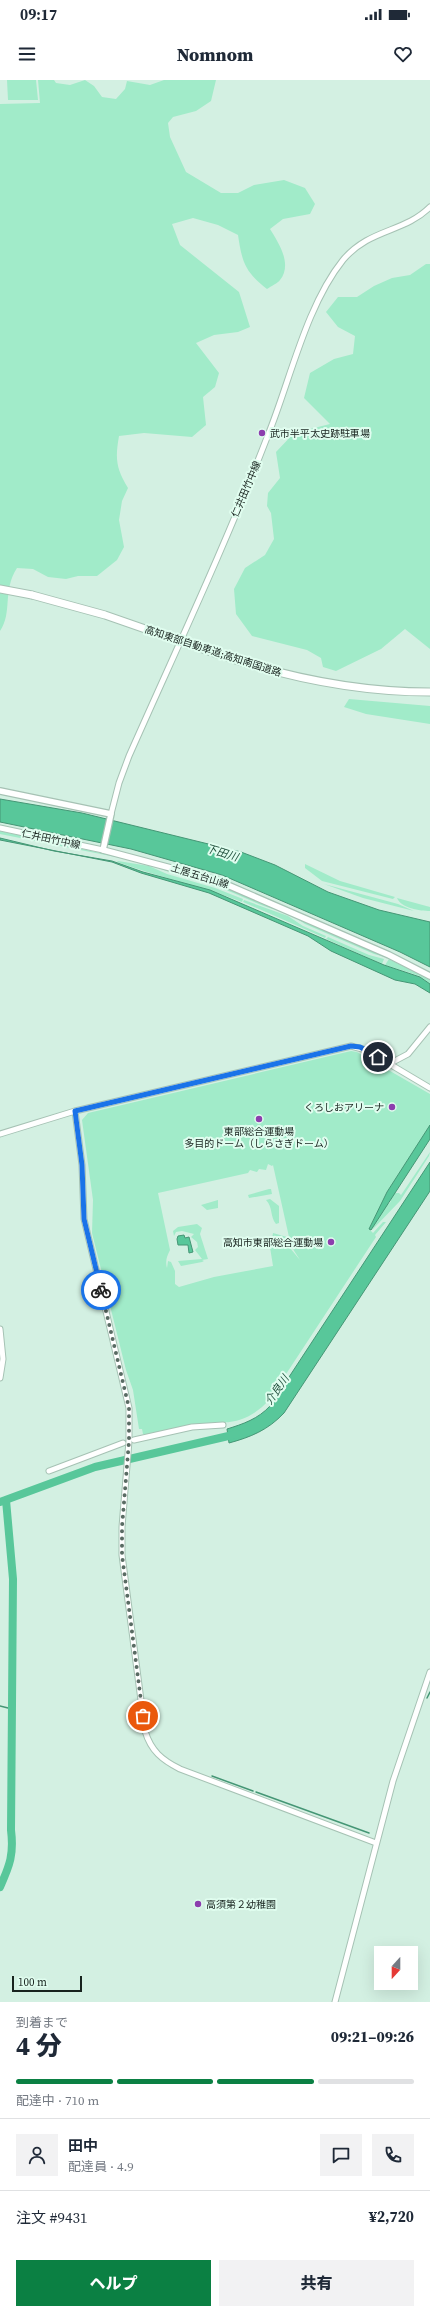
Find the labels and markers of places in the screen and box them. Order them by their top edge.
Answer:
place label: 武市半平太史跡駐車場 [270,427,370,440]
marker: 武市半平太史跡駐車場 [257,428,267,438]
pin [361,1040,395,1074]
place label: くろしおアリーナ [304,1101,384,1114]
marker: くろしおアリーナ [387,1102,397,1112]
marker: 東部総合運動場 多目的ドーム（しらさぎドーム） [254,1114,264,1124]
place label: 東部総合運動場 多目的ドーム（しらさぎドーム） [184,1125,334,1150]
place label: 高知市東部総合運動場 [223,1236,323,1249]
marker: 高知市東部総合運動場 [326,1237,336,1247]
pin [126,1699,160,1733]
place label: 高須第２幼稚園 [206,1898,276,1911]
marker: 高須第２幼稚園 [193,1899,203,1909]

